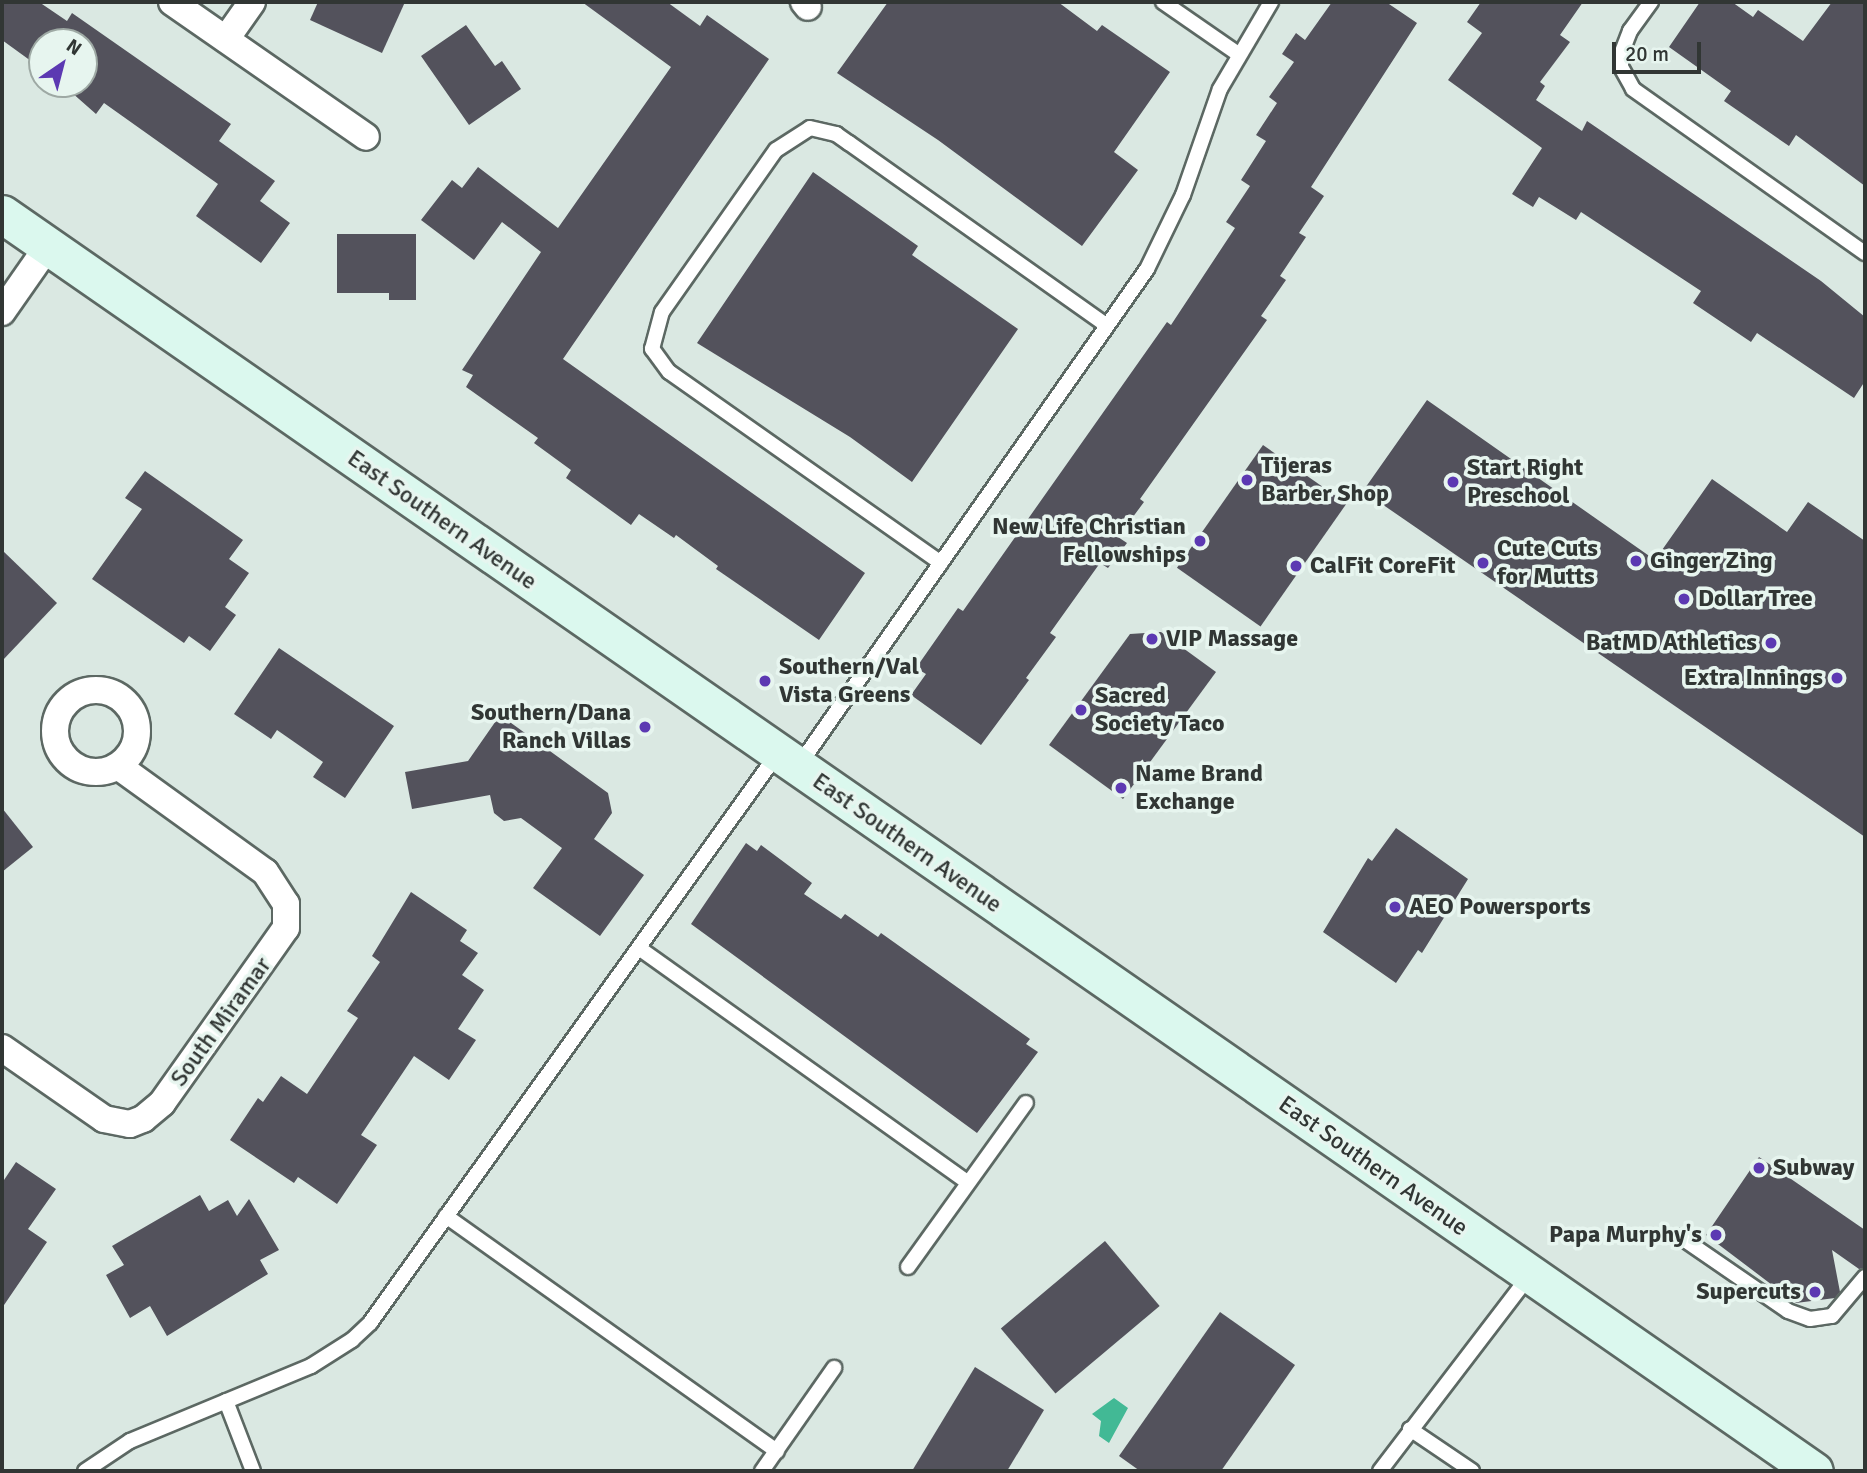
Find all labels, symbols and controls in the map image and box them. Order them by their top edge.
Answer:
north arrow [28,28,98,98]
scale bar [1615,28,1704,72]
text: N [62,34,86,61]
text: 20 m [1625,41,1669,67]
street label: East Southern Avenue [342,444,542,596]
place label: Tijeras Barber Shop [1261,452,1389,508]
place label: Start Right Preschool [1467,454,1583,510]
marker: Tijeras Barber Shop [1239,472,1255,488]
marker: Start Right Preschool [1445,474,1461,490]
place label: New Life Christian Fellowships [992,513,1186,569]
marker: New Life Christian Fellowships [1192,533,1208,549]
place label: Cute Cuts for Mutts [1497,535,1598,591]
place label: Ginger Zing [1650,547,1773,575]
place label: CalFit CoreFit [1310,552,1456,580]
marker: Ginger Zing [1628,553,1644,569]
marker: Cute Cuts for Mutts [1475,555,1491,571]
marker: CalFit CoreFit [1288,558,1304,574]
place label: Dollar Tree [1698,585,1813,613]
marker: Dollar Tree [1676,591,1692,607]
place label: VIP Massage [1166,625,1298,653]
place label: BatMD Athletics [1586,629,1757,657]
marker: VIP Massage [1144,631,1160,647]
marker: BatMD Athletics [1763,635,1779,651]
place label: Southern/Val Vista Greens [779,653,919,709]
place label: Extra Innings [1684,664,1823,692]
marker: Extra Innings [1829,670,1845,686]
marker: Southern/Val Vista Greens [757,673,773,689]
place label: Sacred Society Taco [1095,682,1225,738]
place label: Southern/Dana Ranch Villas [471,699,631,755]
marker: Sacred Society Taco [1073,702,1089,718]
marker: Southern/Dana Ranch Villas [637,719,653,735]
place label: Name Brand Exchange [1135,760,1263,816]
street label: East Southern Avenue [807,767,1007,919]
marker: Name Brand Exchange [1113,780,1129,796]
place label: AEO Powersports [1409,893,1591,921]
marker: AEO Powersports [1387,899,1403,915]
street label: South Miramar [165,952,277,1092]
street label: East Southern Avenue [1273,1090,1473,1242]
place label: Subway [1773,1154,1854,1182]
marker: Subway [1751,1160,1767,1176]
place label: Papa Murphy's [1549,1221,1702,1249]
marker: Papa Murphy's [1708,1227,1724,1243]
place label: Supercuts [1696,1278,1801,1306]
marker: Supercuts [1807,1284,1823,1300]

